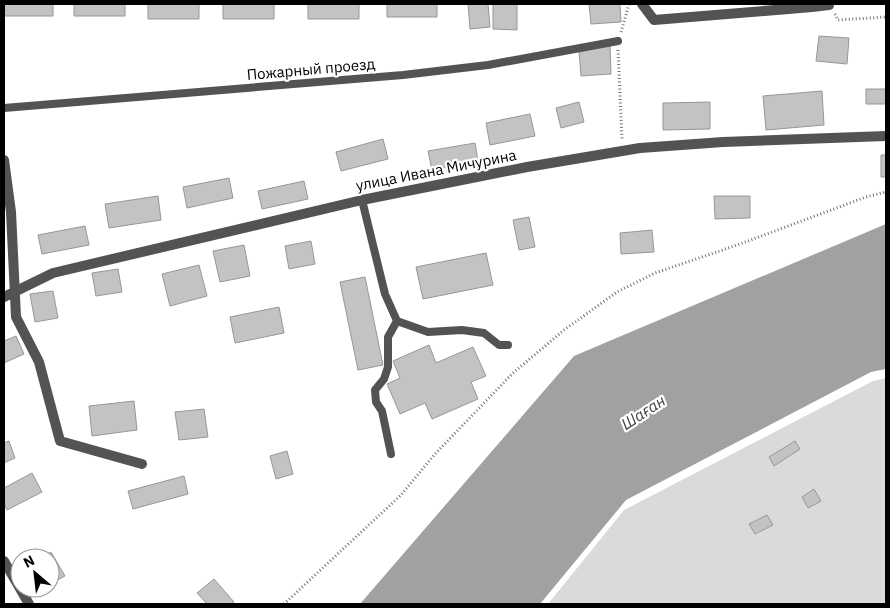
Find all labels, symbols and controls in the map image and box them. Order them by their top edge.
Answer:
street label: Пожарный проезд [246,54,376,84]
street label: улица Ивана Мичурина [354,145,518,195]
water label: Шаған [617,390,669,434]
north arrow [10,548,60,598]
text: N [20,551,38,572]

